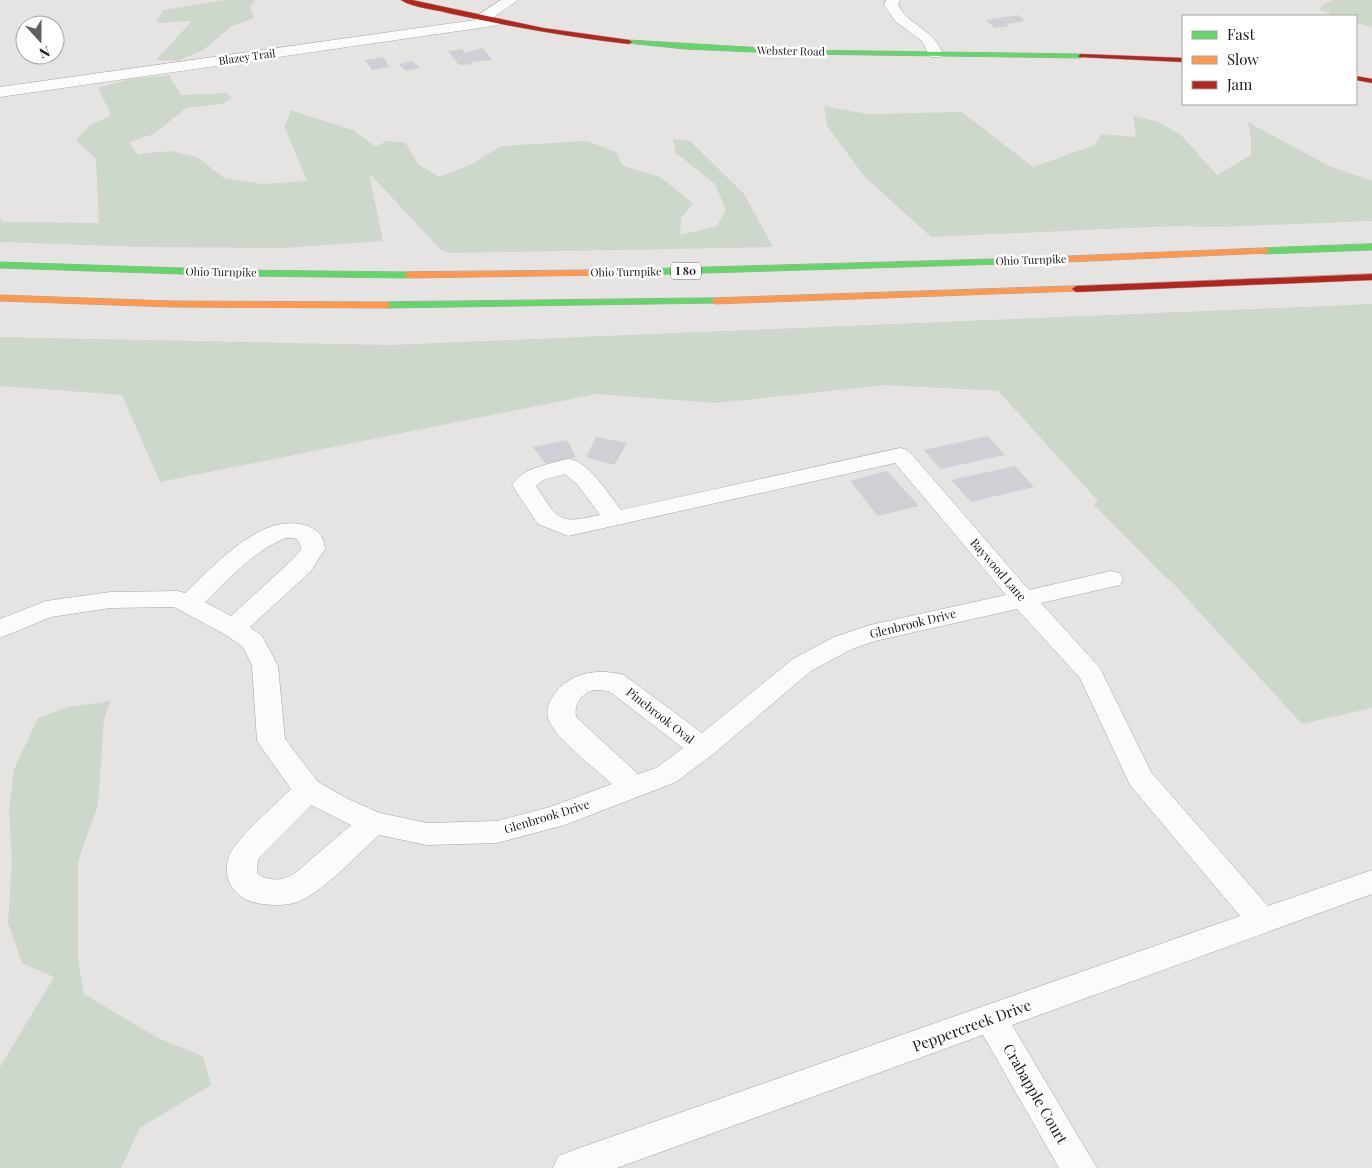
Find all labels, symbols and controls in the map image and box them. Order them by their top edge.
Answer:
north arrow [15,15,65,65]
legend [1182,15,1357,105]
text: Fast [1227,24,1256,44]
text: N [37,42,53,63]
street label: Webster Road [756,42,826,59]
street label: Blazey Trail [217,45,276,68]
text: Slow [1227,49,1259,69]
text: Jam [1226,74,1253,94]
street label: Ohio Turnpike [995,251,1067,268]
road number: I 80 [671,262,701,280]
street label: Ohio Turnpike [185,263,257,280]
street label: Ohio Turnpike [590,263,662,280]
street label: Baywood Lane [967,535,1030,604]
street label: Glenbrook Drive [868,605,958,642]
street label: Pinebrook Oval [623,684,698,747]
street label: Glenbrook Drive [502,795,591,837]
street label: Peppercreek Drive [910,994,1034,1056]
street label: Crabapple Court [999,1040,1073,1148]

